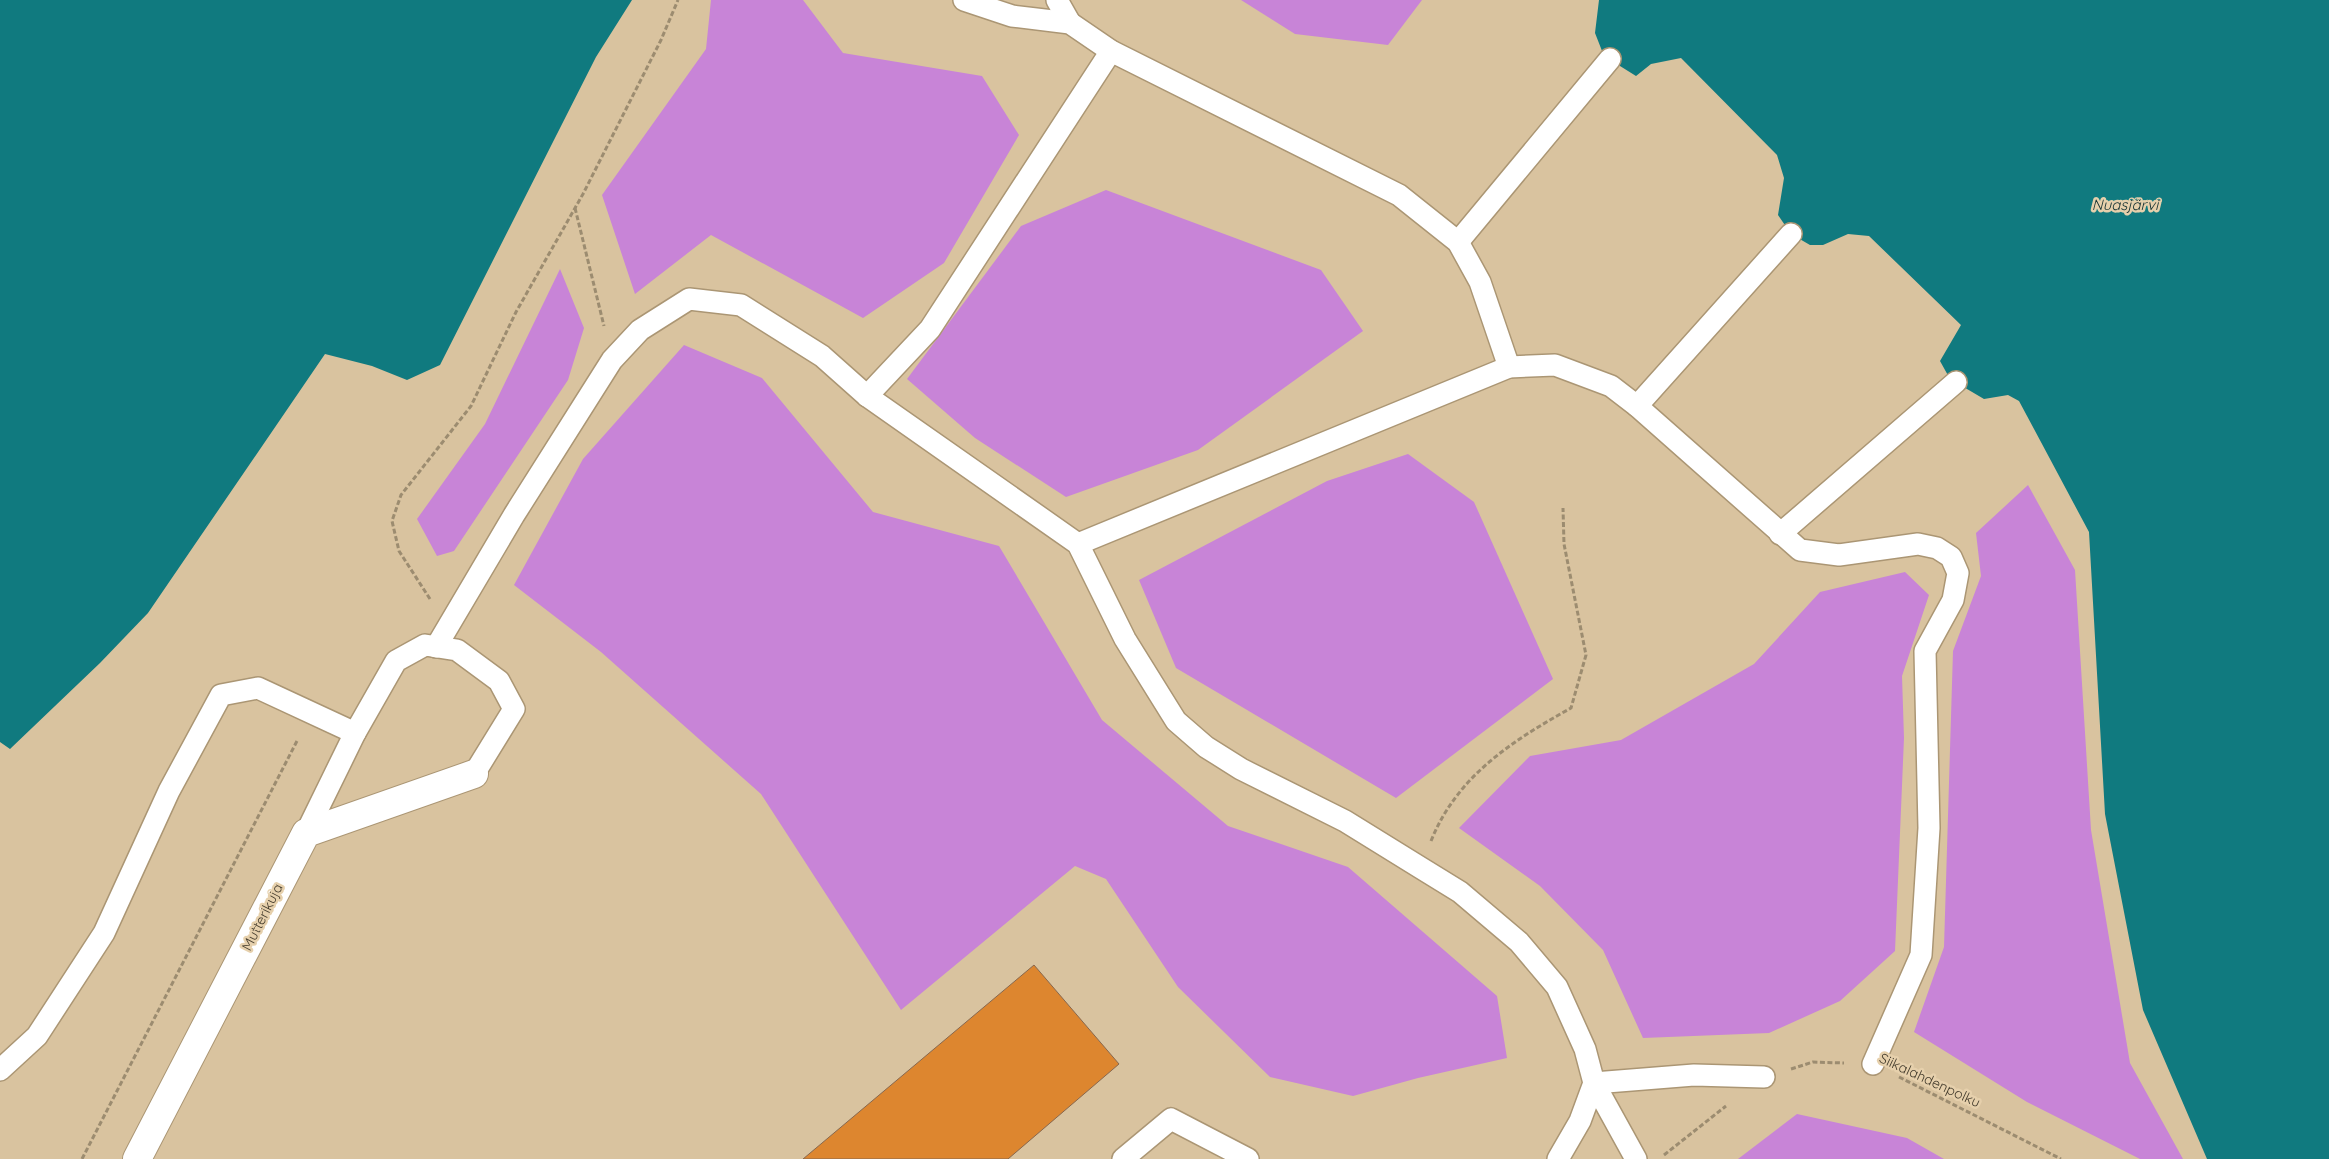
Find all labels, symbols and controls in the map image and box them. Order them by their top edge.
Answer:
water label: Nuasjärvi [2092,195,2160,214]
street label: Mutterikuja [237,880,287,954]
street label: Siikalahdenpolku [1877,1049,1983,1111]

